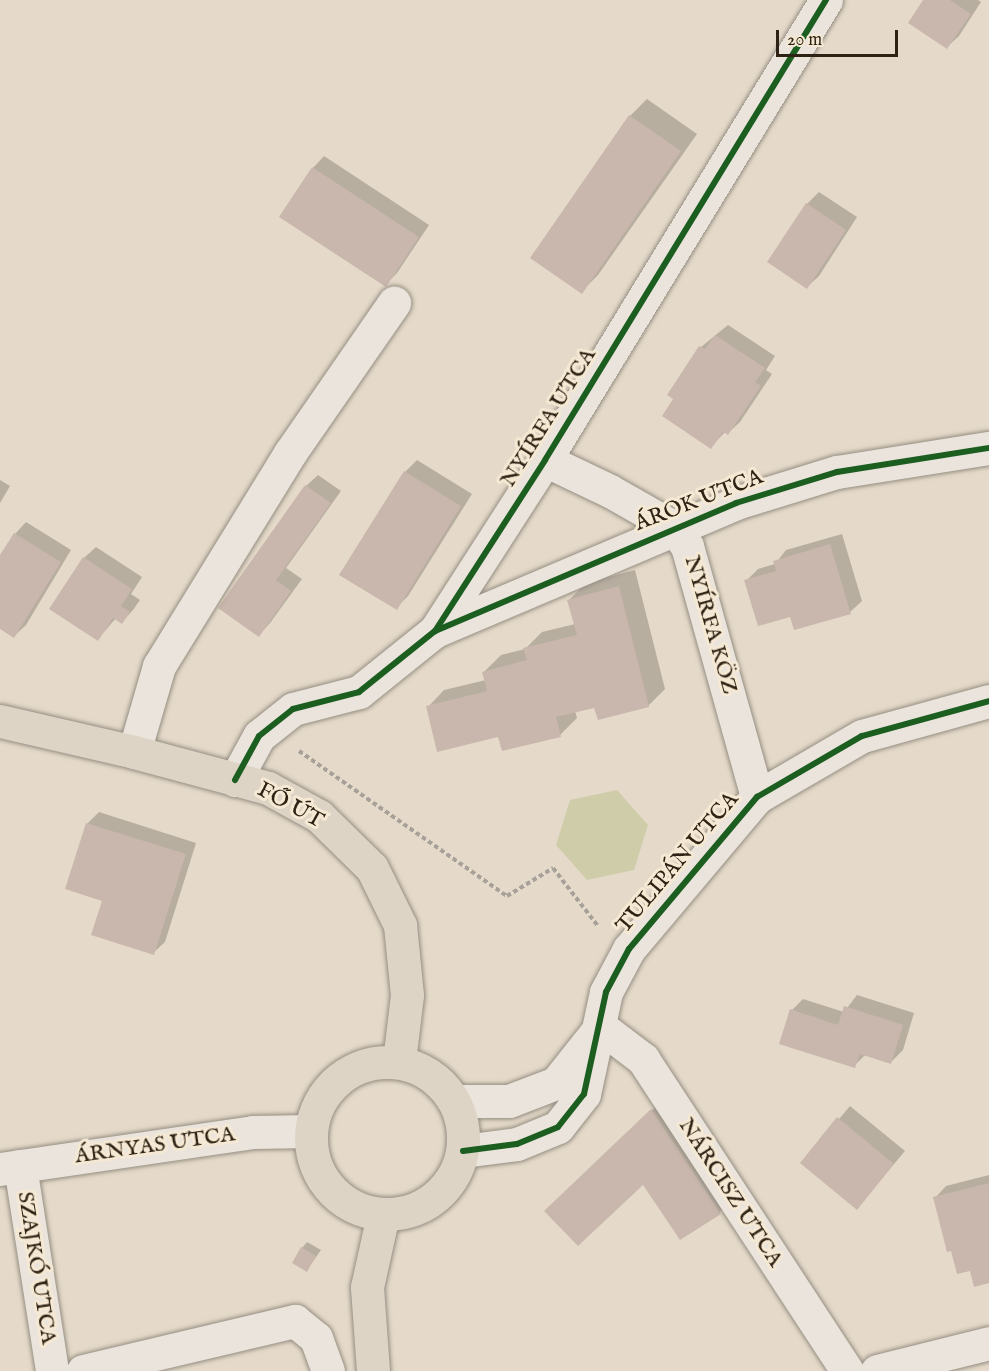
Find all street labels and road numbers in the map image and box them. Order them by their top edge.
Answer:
street label: NYÍRFA UTCA [496,344,602,492]
street label: ÁROK UTCA [631,464,767,538]
street label: NYÍRFA KÖZ [678,553,742,697]
street label: FŐ ÚT [252,777,328,835]
street label: TULIPÁN UTCA [611,787,745,939]
street label: NÁRCISZ UTCA [672,1114,788,1272]
street label: ÁRNYAS UTCA [73,1122,237,1170]
street label: SZAJKÓ UTCA [11,1190,61,1346]

